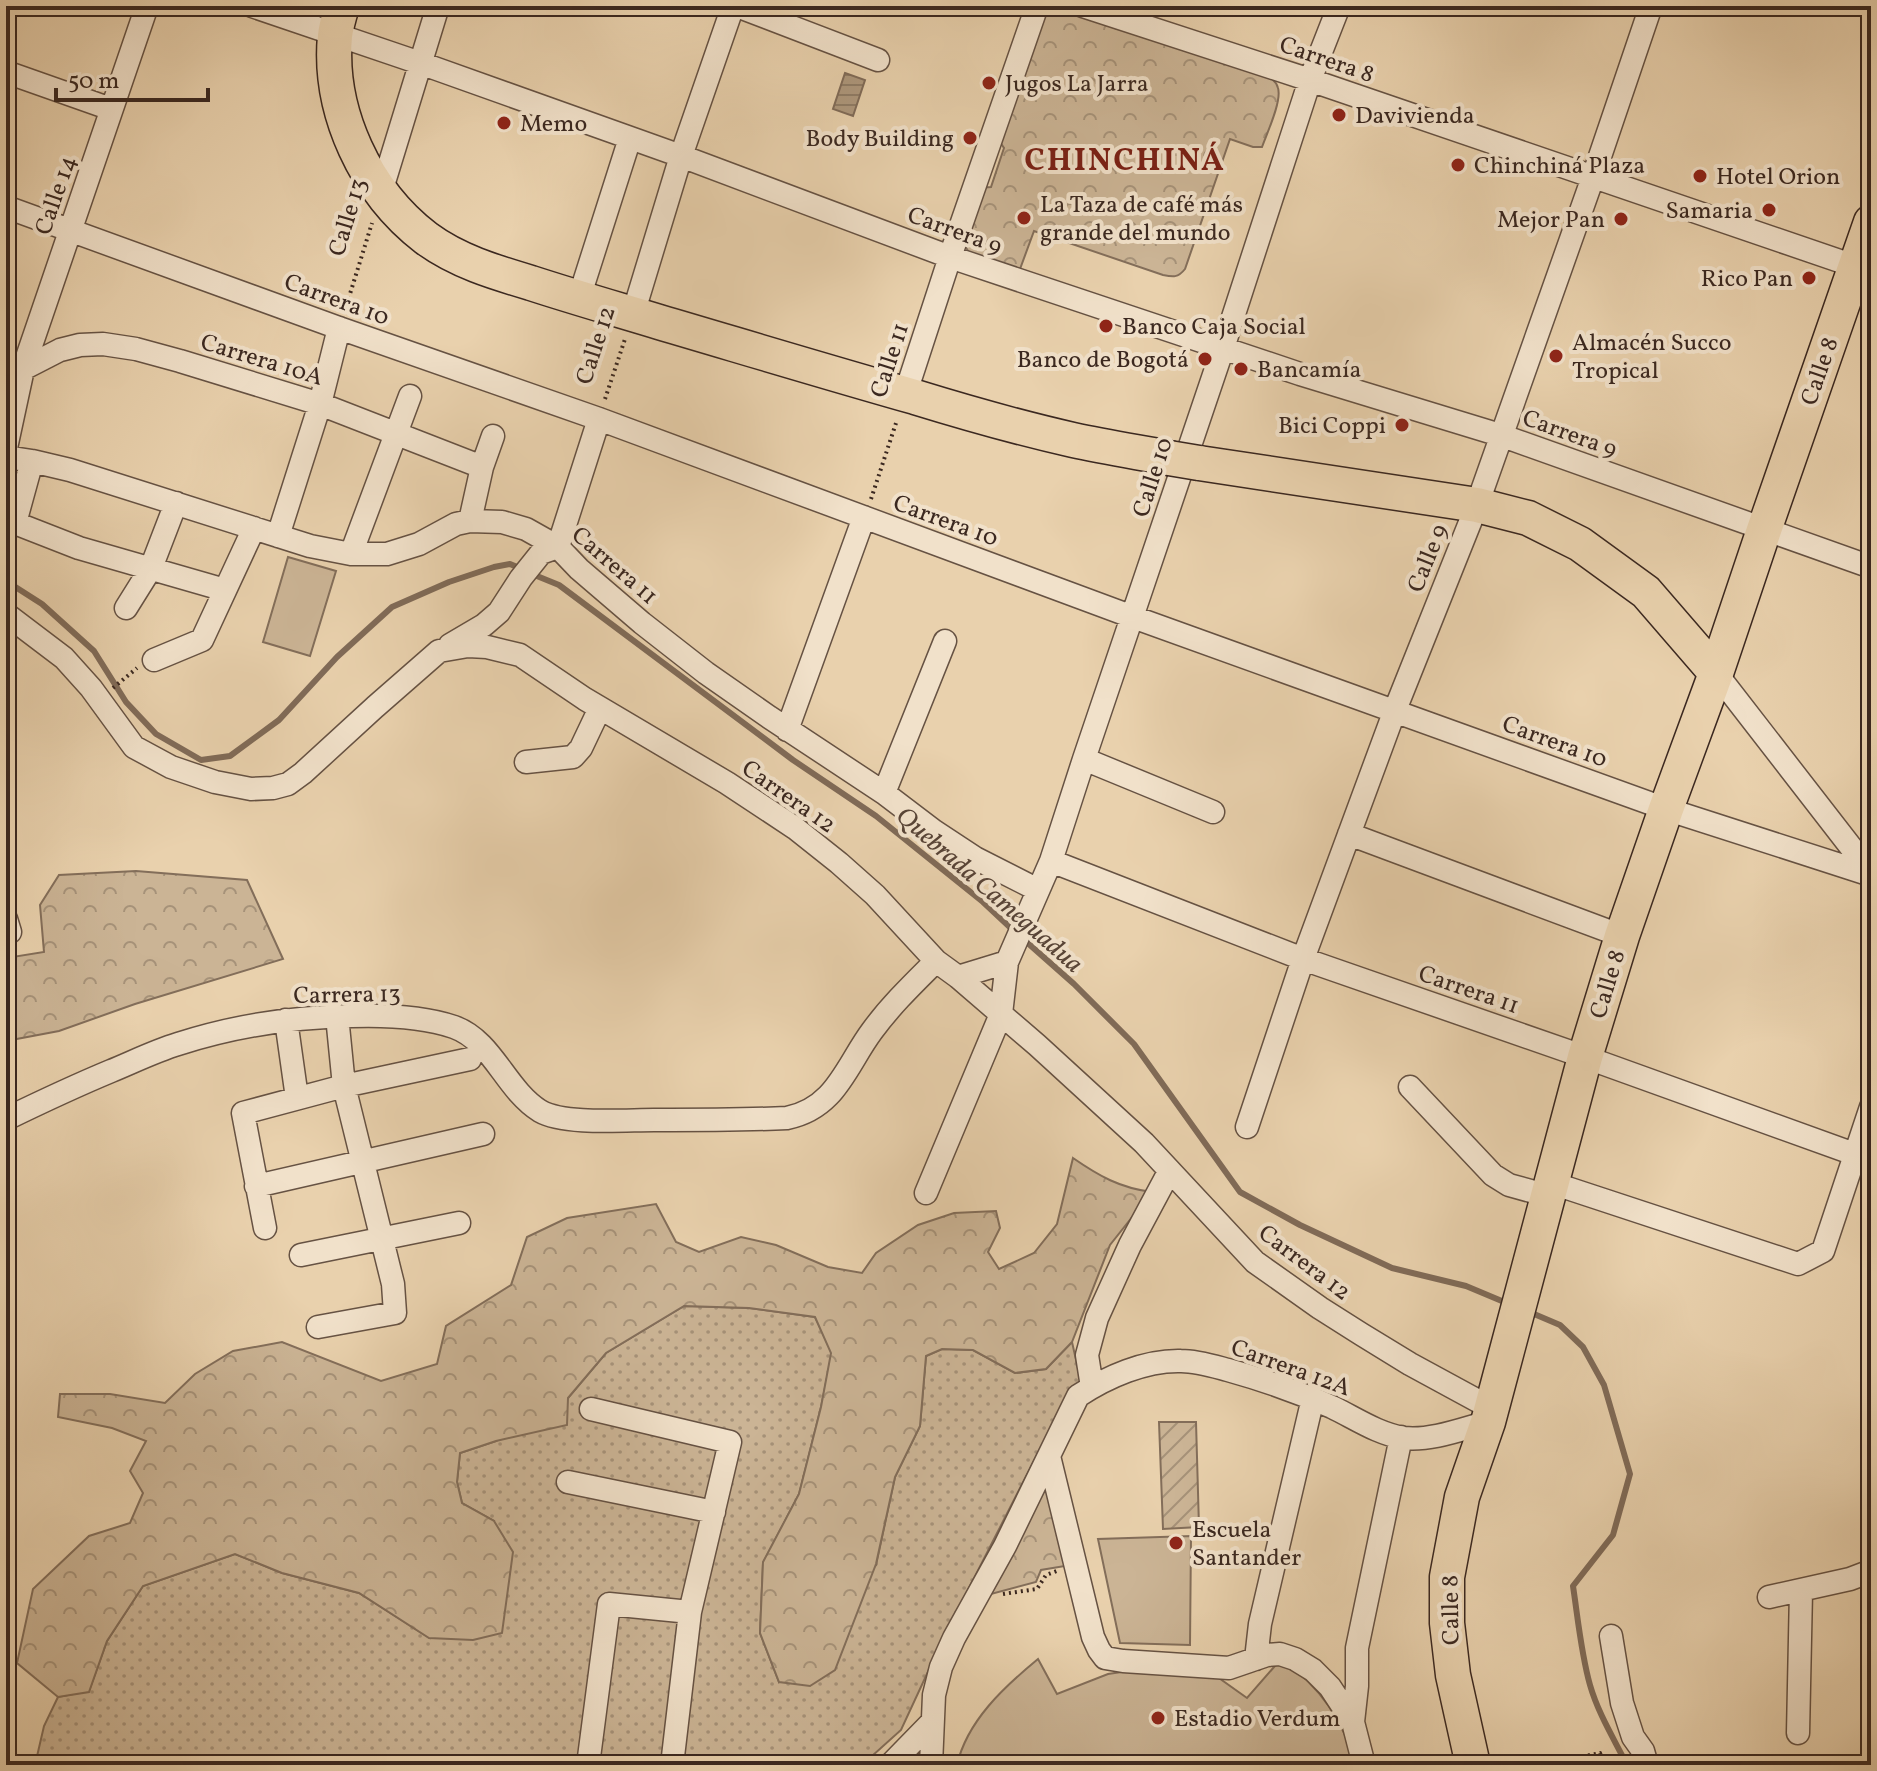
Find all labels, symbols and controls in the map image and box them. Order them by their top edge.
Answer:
street label: Carrera 8 [1274,29,1378,93]
scale bar [56,52,208,102]
text: 50 m [68,65,120,99]
place label: Jugos La Jarra [1005,68,1149,102]
marker: Jugos La Jarra [980,74,998,92]
place label: Davivienda [1355,100,1475,134]
marker: Davivienda [1330,106,1348,124]
place label: Memo [520,108,587,142]
marker: Memo [495,114,513,132]
place label: Body Building [805,123,954,157]
marker: Body Building [961,129,979,147]
district label: CHINCHINÁ [1024,140,1226,184]
place label: Chinchiná Plaza [1474,150,1645,184]
street label: Calle 14 [28,151,86,240]
marker: Chinchiná Plaza [1449,156,1467,174]
place label: Hotel Orion [1716,161,1840,195]
marker: Hotel Orion [1691,167,1709,185]
street label: Calle 13 [321,174,377,261]
place label: La Taza de café más grande del mundo [1040,189,1243,251]
place label: Samaria [1665,195,1753,229]
street label: Carrera 9 [902,199,1006,265]
marker: Samaria [1760,201,1778,219]
place label: Mejor Pan [1497,204,1605,238]
marker: La Taza de café más grande del mundo [1015,209,1033,227]
marker: Mejor Pan [1612,210,1630,228]
place label: Rico Pan [1701,263,1793,297]
street label: Carrera 10 [279,266,394,336]
marker: Rico Pan [1800,269,1818,287]
street label: Calle 12 [568,302,625,389]
place label: Banco Caja Social [1122,311,1306,345]
marker: Banco Caja Social [1097,317,1115,335]
street label: Calle 11 [863,319,919,402]
street label: Carrera 10A [196,326,327,396]
place label: Almacén Succo Tropical [1572,327,1732,389]
street label: Calle 8 [1793,333,1848,410]
place label: Banco de Bogotá [1017,344,1189,378]
marker: Almacén Succo Tropical [1547,347,1565,365]
marker: Banco de Bogotá [1196,350,1214,368]
place label: Bancamía [1257,354,1361,388]
marker: Bancamía [1232,360,1250,378]
street label: Carrera 9 [1517,402,1621,468]
place label: Bici Coppi [1278,410,1386,444]
marker: Bici Coppi [1393,416,1411,434]
street label: Calle 10 [1125,433,1183,522]
street label: Carrera 10 [888,487,1003,557]
street label: Carrera 11 [563,519,664,614]
street label: Calle 9 [1400,520,1458,598]
street label: Carrera 10 [1497,708,1612,778]
street label: Carrera 12 [734,753,842,843]
water label: Quebrada Cameguadua [887,799,1090,982]
street label: Calle 8 [1582,946,1635,1023]
street label: Carrera 11 [1413,958,1523,1024]
street label: Carrera 13 [293,978,401,1014]
street label: Carrera 12 [1250,1217,1357,1310]
street label: Carrera 12A [1226,1332,1355,1406]
place label: Escuela Santander [1192,1514,1301,1576]
marker: Escuela Santander [1167,1534,1185,1552]
street label: Calle 8 [1434,1574,1470,1645]
place label: Estadio Verdum [1174,1703,1341,1737]
marker: Estadio Verdum [1149,1709,1167,1727]

